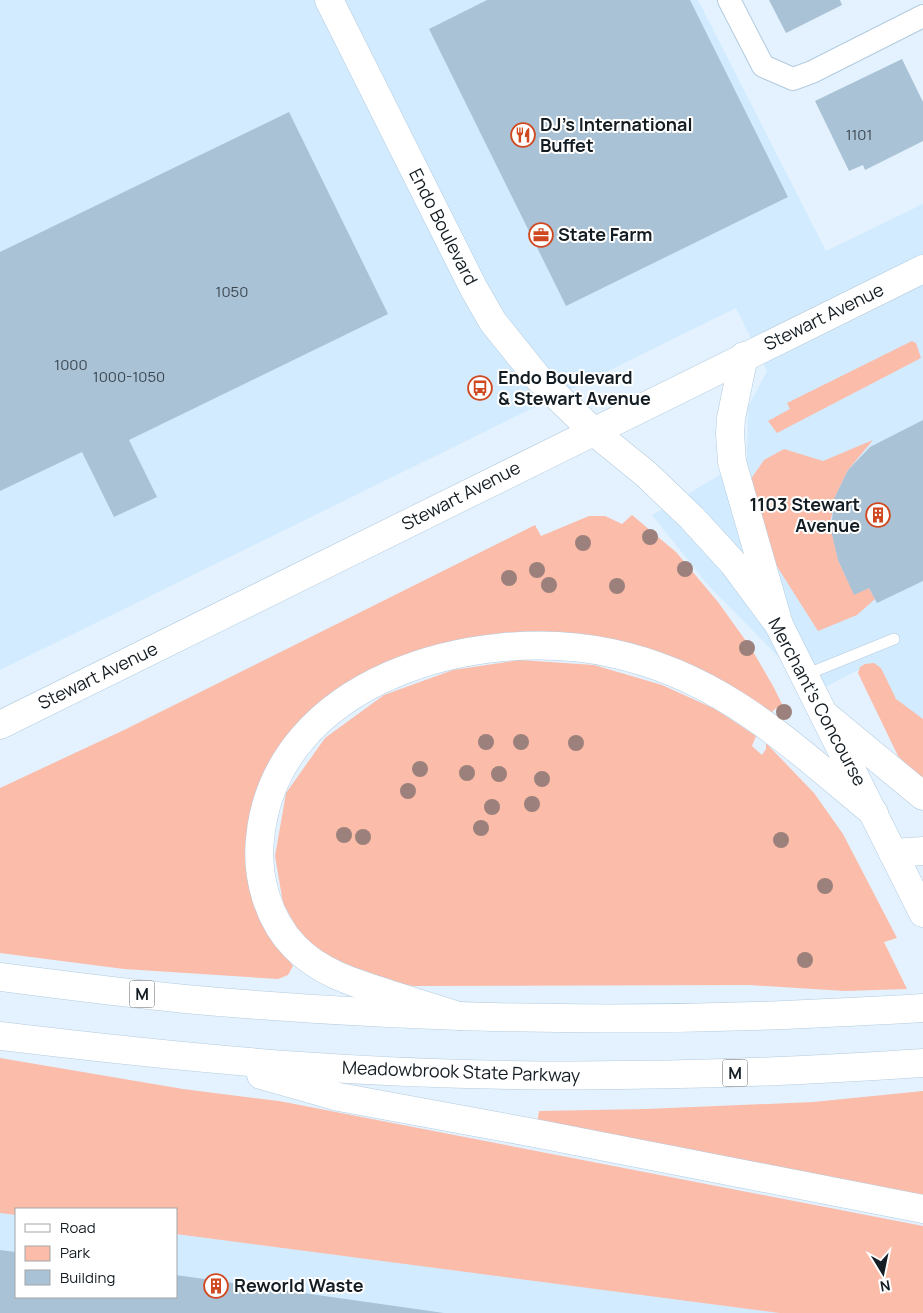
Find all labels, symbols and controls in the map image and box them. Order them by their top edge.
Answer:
place label: DJ's International Buffet [540,112,693,157]
restaurant icon: DJ's International Buffet [510,122,536,148]
house number: 1101 [846,124,872,145]
street label: Endo Boulevard [404,164,484,289]
office icon: State Farm [528,222,554,248]
place label: State Farm [558,222,653,246]
street label: Stewart Avenue [760,277,887,355]
house number: 1050 [216,281,248,302]
house number: 1000 [54,354,88,375]
place label: Endo Boulevard & Stewart Avenue [498,365,651,410]
house number: 1000-1050 [93,366,165,387]
bus stop icon: Endo Boulevard & Stewart Avenue [467,375,493,401]
street label: Stewart Avenue [397,455,524,535]
place label: 1103 Stewart Avenue [749,492,860,537]
building icon: 1103 Stewart Avenue [865,502,891,528]
street label: Merchant's Concourse [763,613,872,790]
street label: Stewart Avenue [34,636,161,714]
road number: M [130,981,154,1008]
street label: Meadowbrook State Parkway [341,1055,581,1087]
road number: M [722,1060,748,1086]
legend [15,1208,178,1298]
text: Road [60,1217,96,1238]
text: Park [60,1242,90,1263]
north arrow [858,1248,908,1298]
text: Building [60,1267,115,1288]
building icon: Reworld Waste [203,1273,229,1299]
place label: Reworld Waste [234,1273,364,1297]
text: N [879,1276,892,1297]

